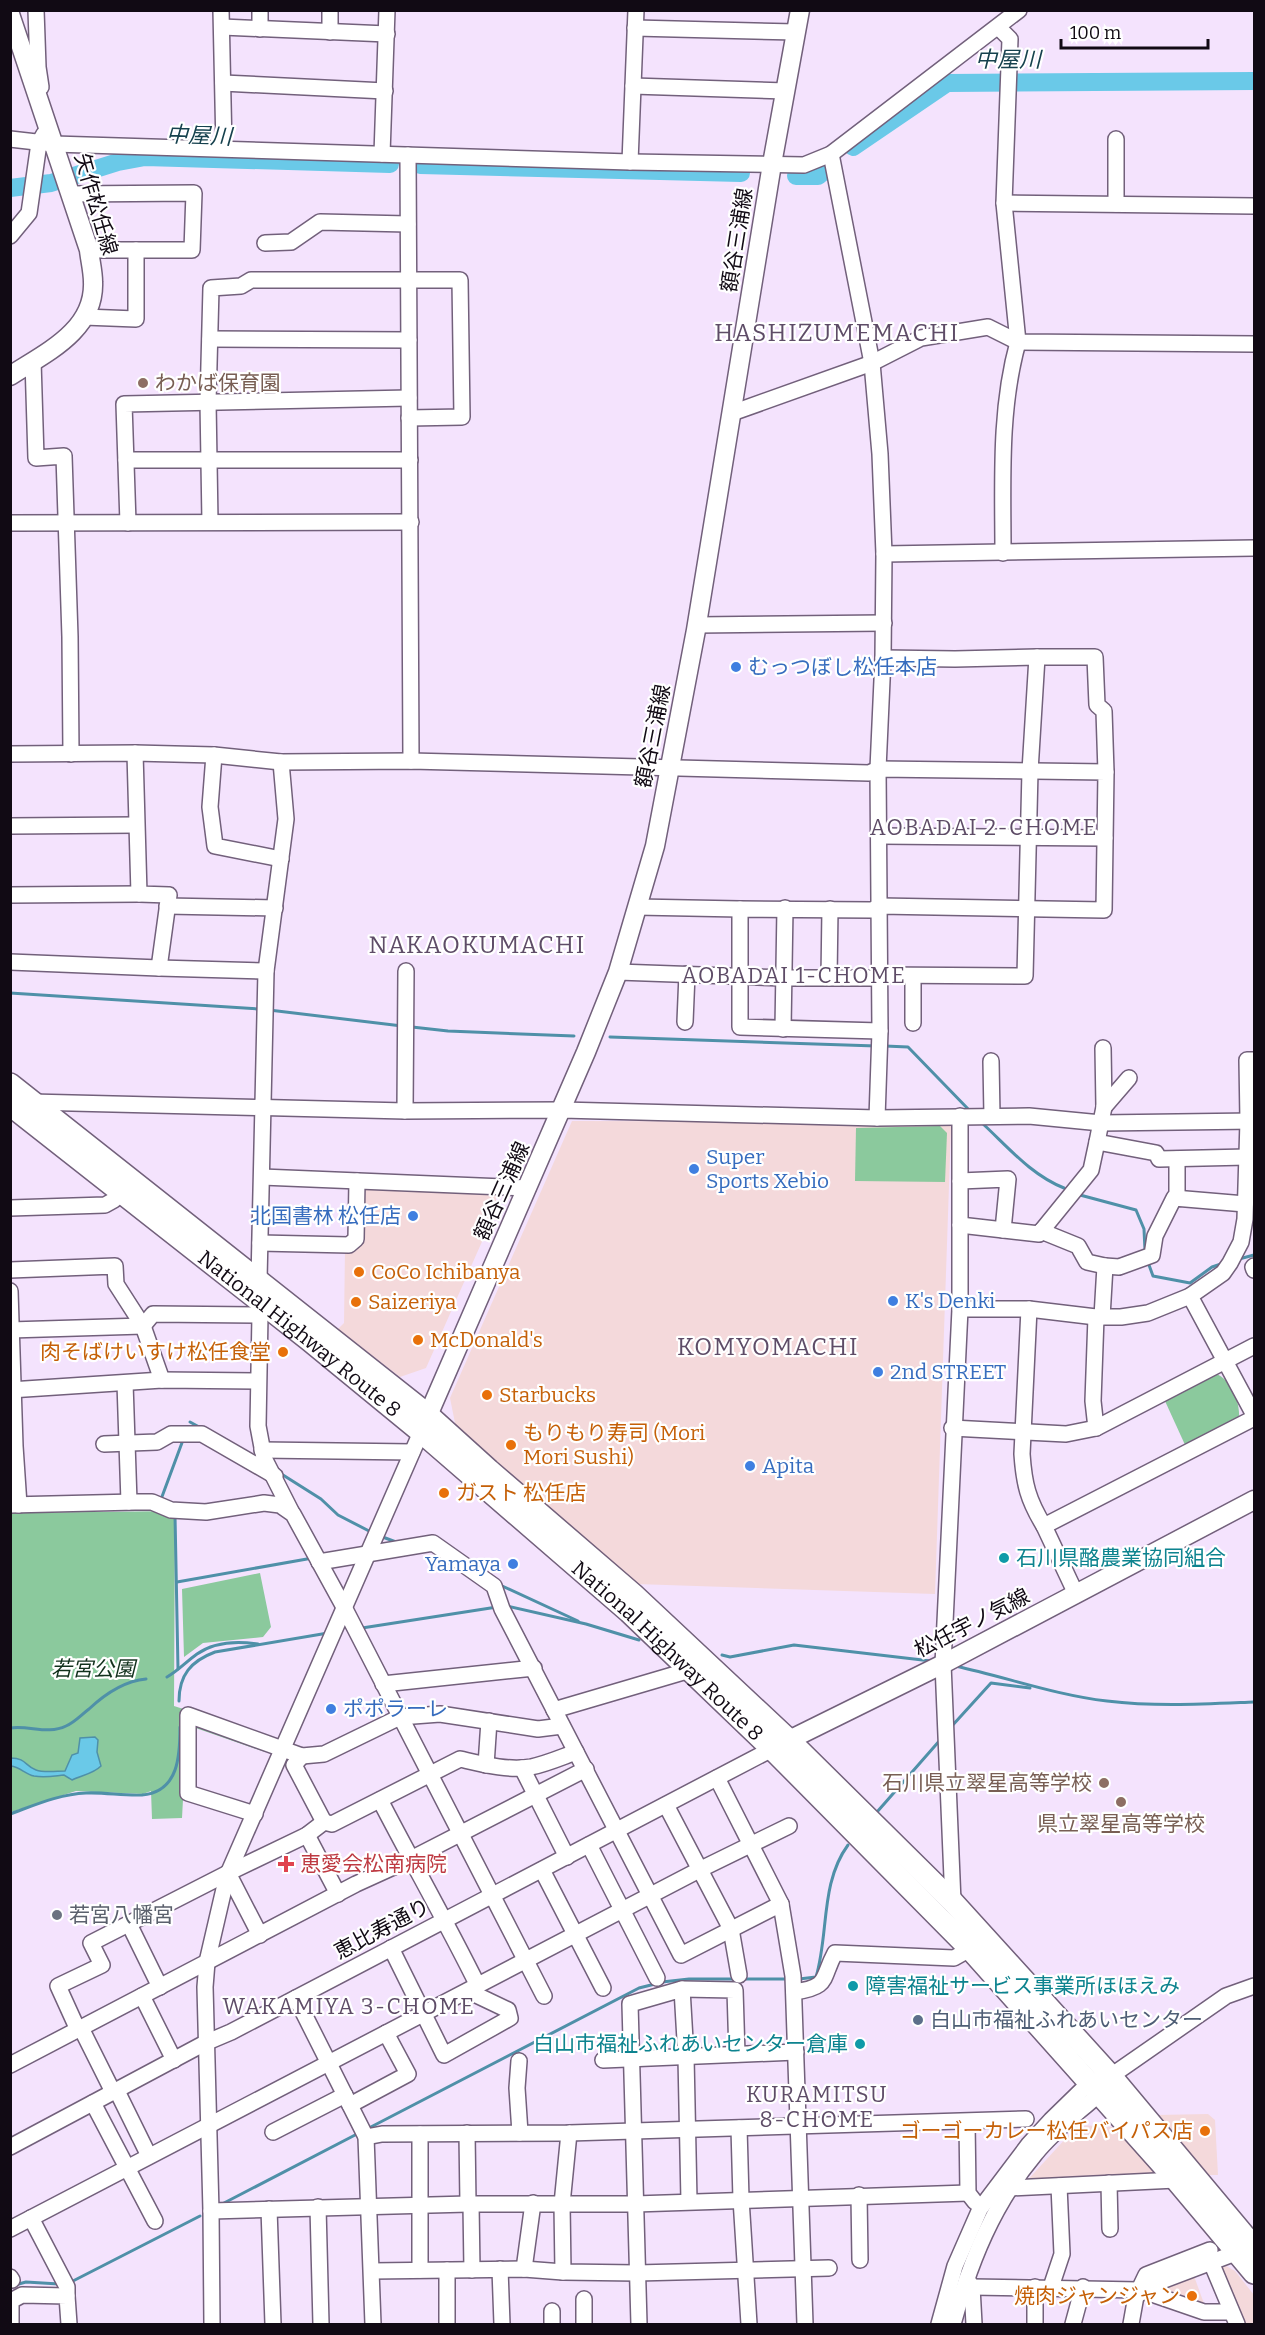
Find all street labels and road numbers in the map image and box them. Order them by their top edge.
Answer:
street label: 矢作松任線 [69,150,123,258]
street label: 額谷三浦線 [716,186,758,294]
street label: 額谷三浦線 [630,682,676,790]
street label: 額谷三浦線 [469,1138,535,1244]
street label: National Highway Route 8 [193,1245,406,1423]
street label: National Highway Route 8 [566,1555,769,1747]
street label: 松任宇ノ気線 [910,1583,1034,1663]
street label: 恵比寿通り [330,1893,434,1965]

